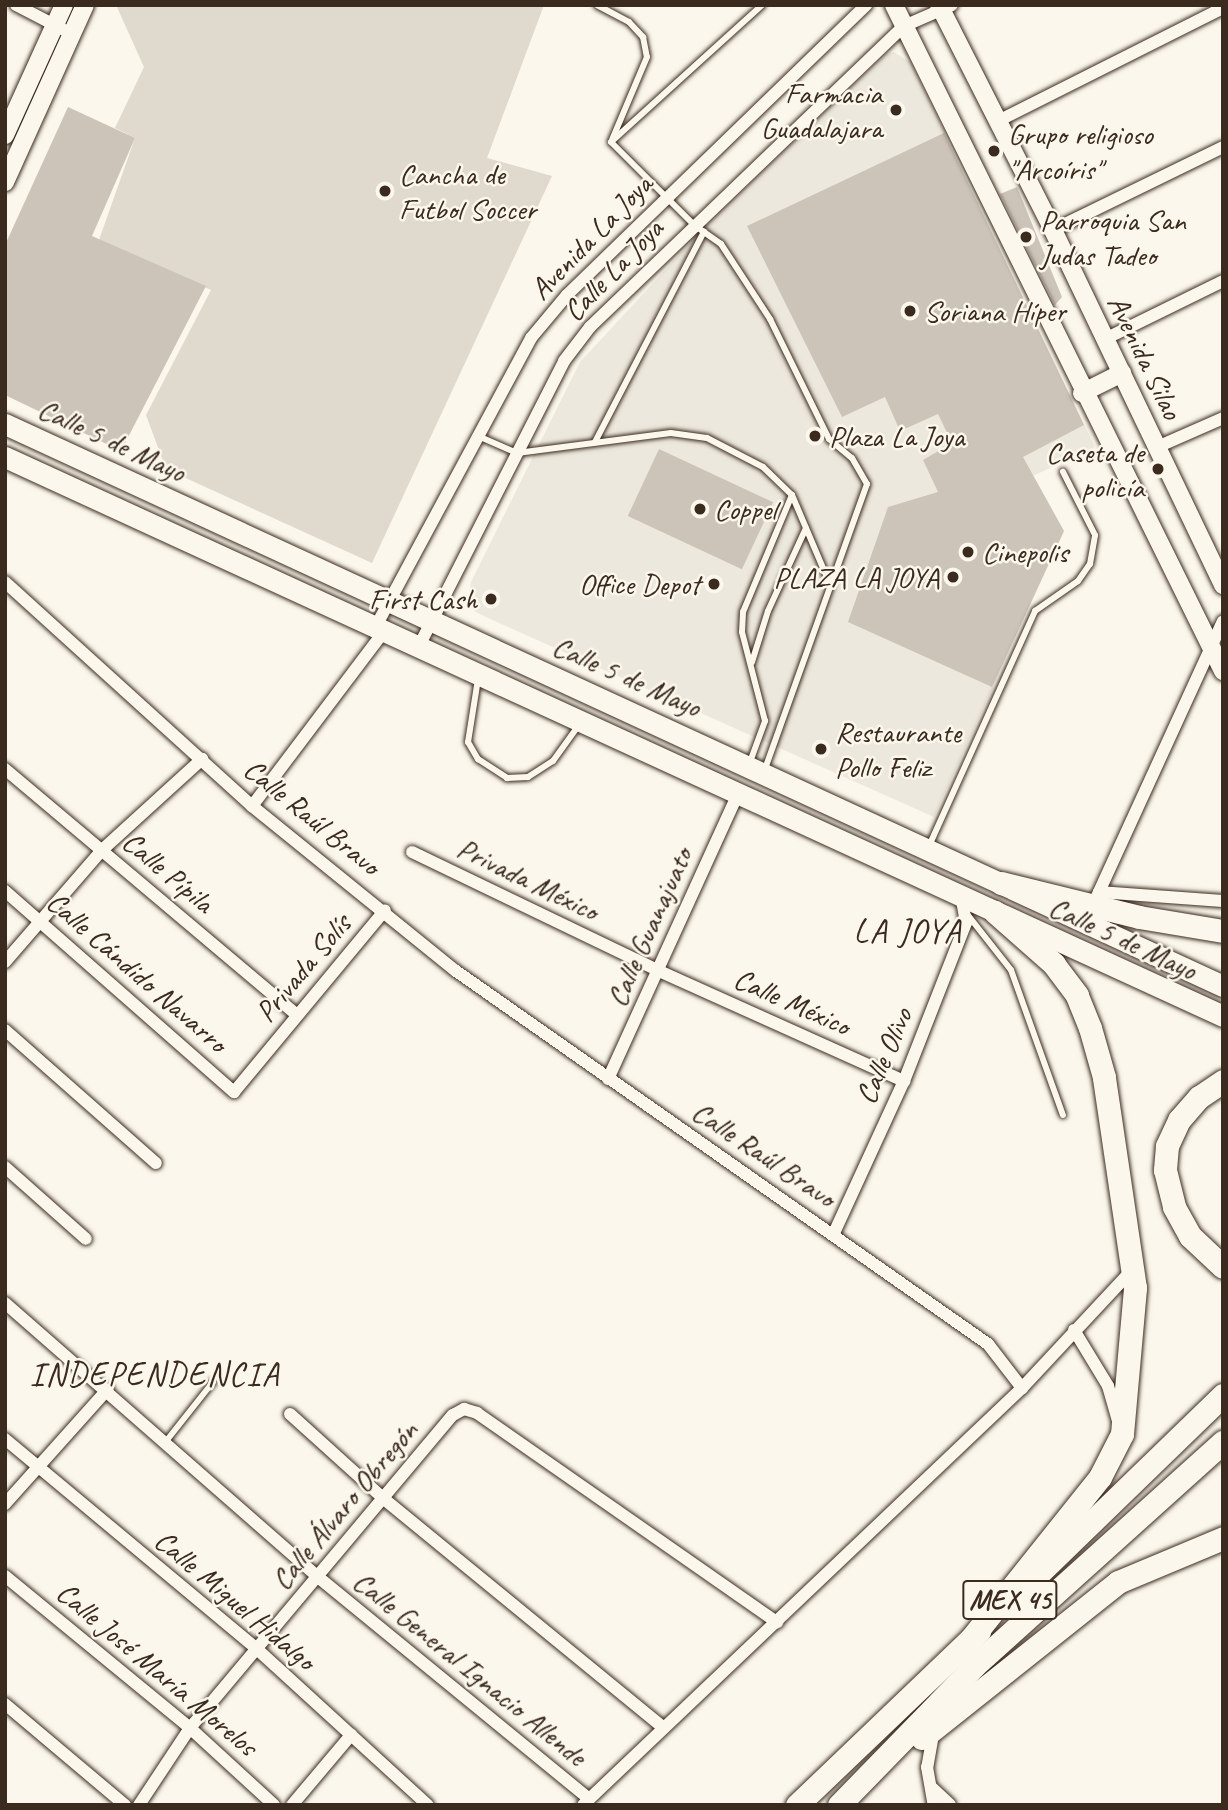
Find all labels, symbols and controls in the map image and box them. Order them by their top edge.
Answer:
place label: Farmacia Guadalajara [761,75,882,146]
marker: Farmacia Guadalajara [888,102,904,118]
place label: Grupo religioso "Arcoíris" [1008,116,1153,186]
marker: Grupo religioso "Arcoíris" [986,143,1002,159]
place label: Cancha de Futbol Soccer [399,156,536,226]
street label: Avenida La Joya [523,167,659,307]
marker: Cancha de Futbol Soccer [377,183,393,199]
place label: Parroquia San Judas Tadeo [1040,202,1186,272]
street label: Calle La Joya [555,211,671,329]
marker: Parroquia San Judas Tadeo [1018,229,1034,245]
street label: Avenida Silao [1100,289,1190,425]
place label: Soriana Híper [924,293,1066,329]
marker: Soriana Híper [902,303,918,319]
street label: Calle 5 de Mayo [32,390,192,490]
place label: Plaza La Joya [829,418,965,454]
marker: Plaza La Joya [807,428,823,444]
place label: Caseta de policía [1046,434,1144,504]
marker: Caseta de policía [1150,461,1166,477]
place label: Coppel [714,491,776,527]
marker: Coppel [692,501,708,517]
place label: Cinepolis [982,534,1068,570]
marker: Cinepolis [960,544,976,560]
place label: PLAZA LA JOYA [774,559,939,595]
place label: Office Depot [579,566,700,602]
marker: PLAZA LA JOYA [945,569,961,585]
marker: Office Depot [706,576,722,592]
place label: First Cash [368,581,477,617]
marker: First Cash [483,591,499,607]
street label: Calle 5 de Mayo [547,627,707,725]
place label: Restaurante Pollo Feliz [835,714,961,784]
marker: Restaurante Pollo Feliz [813,741,829,757]
street label: Calle Raúl Bravo [236,751,388,883]
street label: Calle Pípila [115,824,221,920]
street label: Privada México [452,829,604,929]
street label: Calle Guanajuato [598,843,700,1011]
street label: Calle Cándido Navarro [40,884,234,1060]
street label: Calle 5 de Mayo [1043,888,1203,988]
street label: Privada Solís [248,907,358,1029]
district label: LA JOYA [855,912,961,952]
street label: Calle México [728,961,856,1043]
street label: Calle Olivo [848,1002,920,1110]
street label: Calle Raúl Bravo [685,1092,843,1216]
district label: INDEPENDENCIA [32,1355,278,1395]
street label: Calle Álvaro Obregón [263,1413,425,1597]
street label: Calle Miguel Hidalgo [147,1522,323,1678]
street label: Calle General Ignacio Allende [346,1562,594,1774]
street label: Calle José María Morelos [49,1574,265,1764]
road number: MEX 45 [961,1576,1059,1624]

